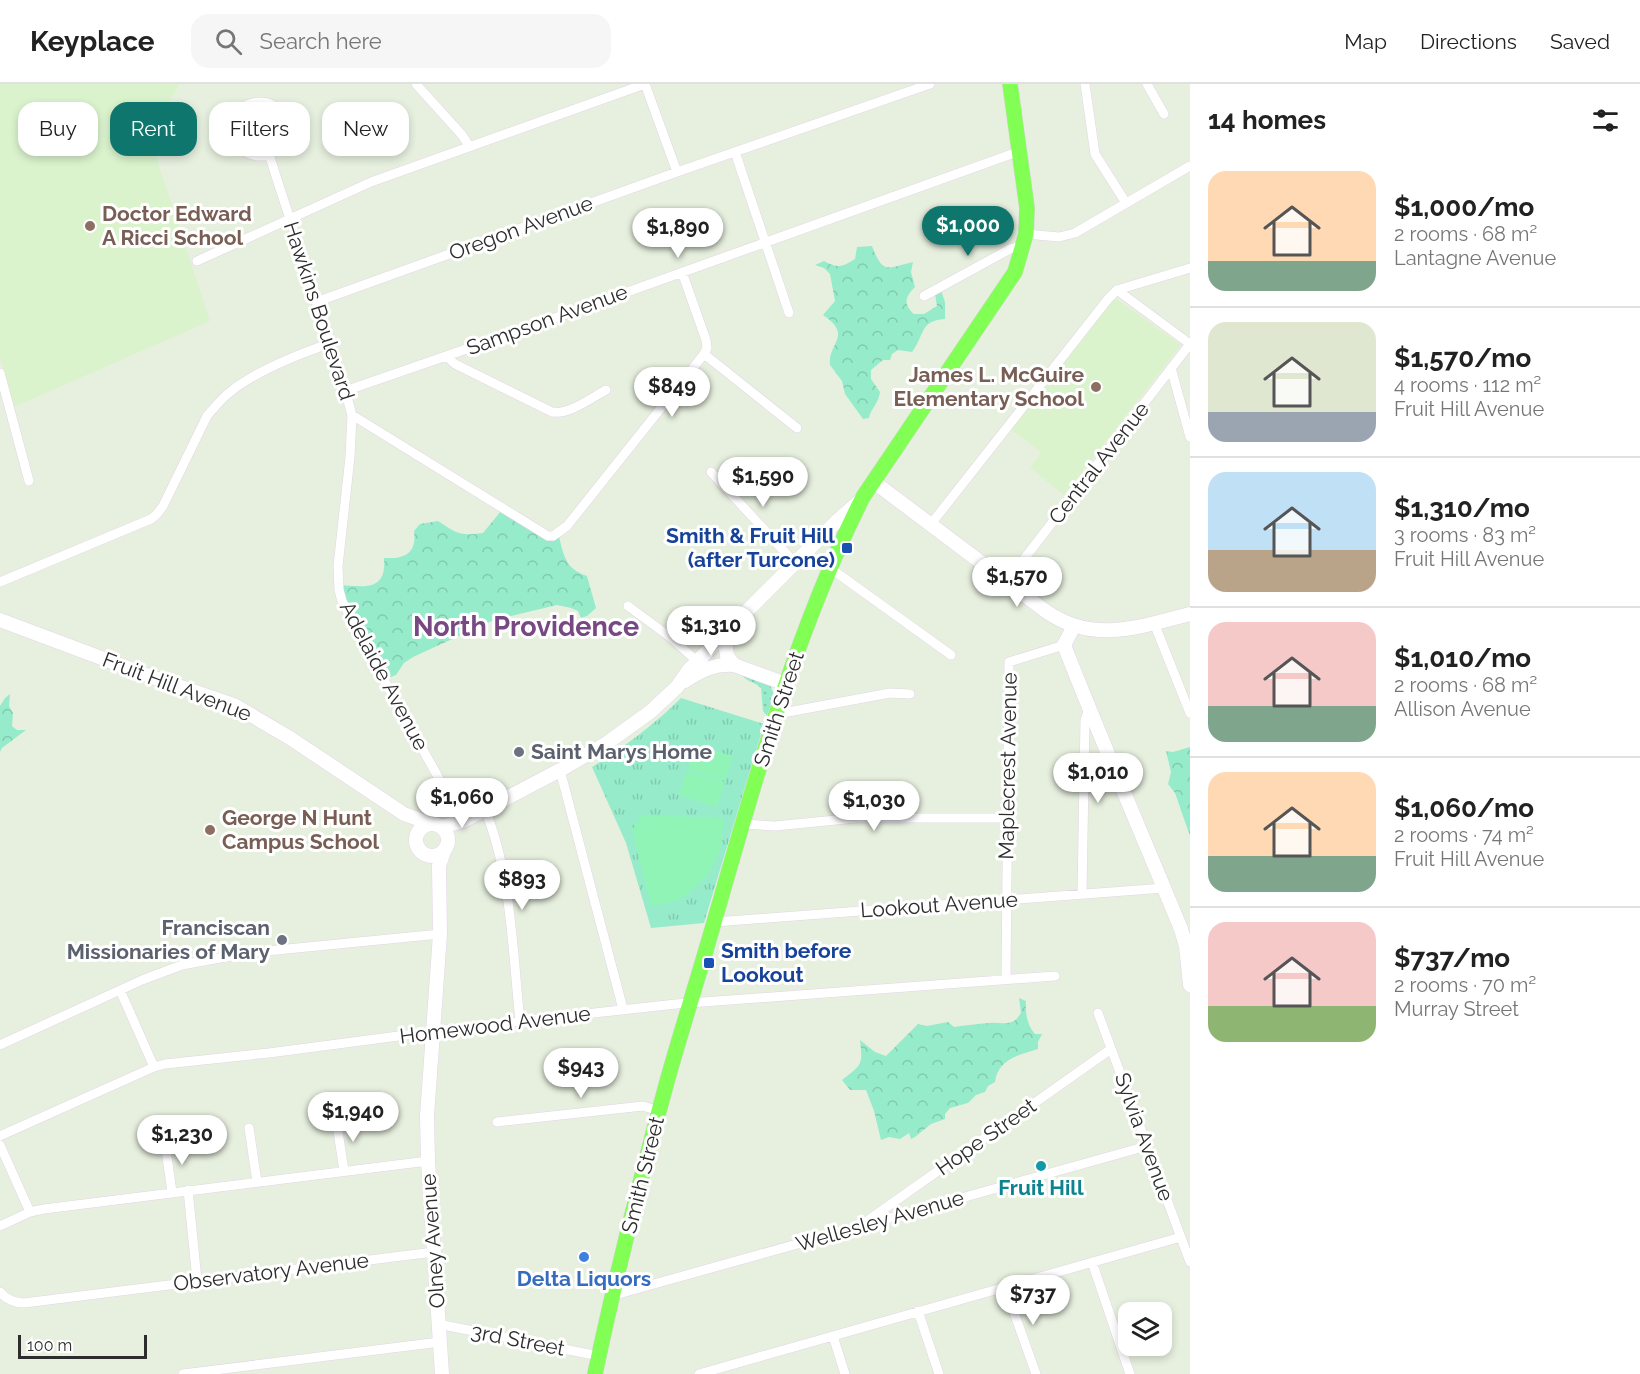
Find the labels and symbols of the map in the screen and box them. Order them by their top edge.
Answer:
street label: Oregon Avenue [446,190,596,265]
place label: Doctor Edward A Ricci School [102,201,252,250]
pin: $1,000 [919,206,1017,257]
pin: $1,890 [629,208,727,259]
street label: Hawkins Boulevard [279,218,360,403]
marker: Doctor Edward A Ricci School [83,219,97,233]
street label: Sampson Avenue [463,279,631,360]
place label: James L. McGuire Elementary School [894,362,1084,411]
pin: $849 [636,367,708,418]
marker: James L. McGuire Elementary School [1089,380,1103,394]
street label: Central Avenue [1043,397,1154,529]
pin: $1,590 [714,457,812,508]
place label: Smith & Fruit Hill (after Turcone) [666,523,835,572]
marker: Smith & Fruit Hill (after Turcone) [840,541,854,555]
pin: $1,570 [968,557,1066,608]
street label: Adelaide Avenue [335,597,434,754]
pin: $1,310 [662,606,760,657]
district label: North Providence [413,611,639,642]
street label: Fruit Hill Avenue [99,647,255,726]
street label: Smith Street [748,648,809,770]
street label: Maplecrest Avenue [993,672,1022,860]
place label: Saint Marys Home [531,739,713,764]
marker: Saint Marys Home [512,745,526,759]
pin: $1,010 [1049,753,1147,804]
pin: $1,060 [413,778,511,829]
pin: $1,030 [825,781,923,832]
place label: George N Hunt Campus School [222,805,380,854]
marker: George N Hunt Campus School [203,823,217,837]
pin: $893 [486,860,558,911]
street label: Lookout Avenue [859,887,1019,922]
place label: Franciscan Missionaries of Mary [67,915,270,964]
marker: Franciscan Missionaries of Mary [275,933,289,947]
place label: Smith before Lookout [721,938,852,987]
marker: Smith before Lookout [702,956,716,970]
street label: Homewood Avenue [398,1000,592,1049]
pin: $943 [545,1048,617,1099]
street label: Sylvia Avenue [1110,1069,1179,1204]
pin: $1,940 [304,1092,402,1143]
street label: Hope Street [931,1093,1041,1180]
street label: Smith Street [616,1114,669,1236]
pin: $1,230 [133,1115,231,1166]
marker: Fruit Hill [1034,1159,1048,1173]
street label: Olney Avenue [415,1173,450,1309]
place label: Fruit Hill [998,1175,1084,1200]
street label: Wellesley Avenue [793,1185,967,1256]
street label: Observatory Avenue [172,1247,370,1296]
marker: Delta Liquors [577,1250,591,1264]
place label: Delta Liquors [517,1266,651,1291]
pin: $737 [997,1275,1069,1326]
street label: 3rd Street [469,1318,567,1361]
scale bar [18,1332,147,1360]

